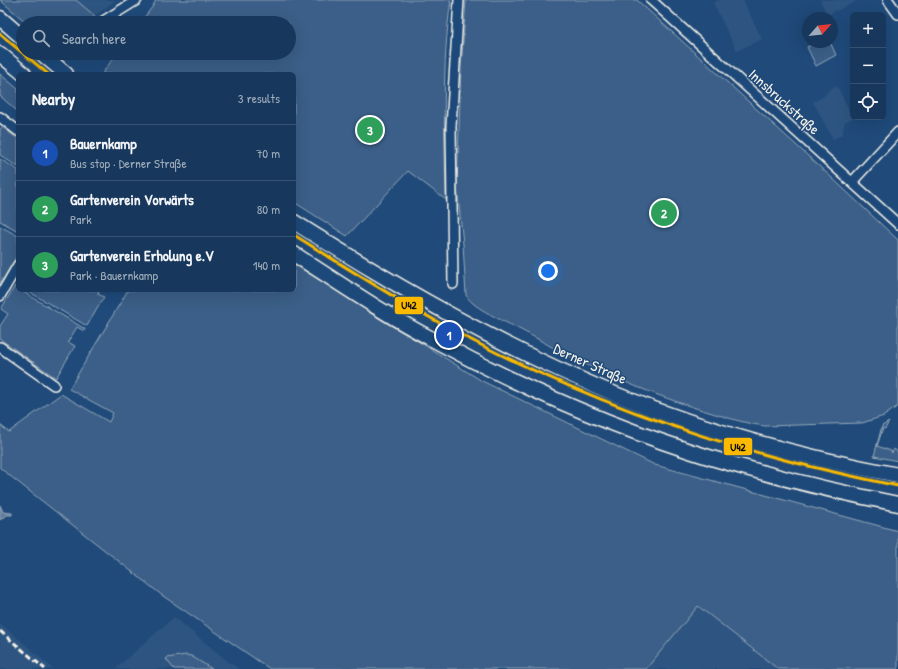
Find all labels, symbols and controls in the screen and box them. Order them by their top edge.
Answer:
north arrow [802,12,838,48]
map controls [850,12,886,120]
button: + [850,12,886,48]
search box [16,16,296,60]
icon: search [30,27,52,49]
text: Search here [62,28,126,49]
button: − [850,48,886,84]
street label: Innsbruckstraße [744,64,825,139]
button: locate [850,84,886,120]
text: Nearby [32,87,75,110]
text: 3 results [238,89,280,107]
pin: 3 [357,115,383,145]
text: Bauernkamp [70,133,137,154]
text: 1 [43,144,47,162]
text: 70 m [256,144,280,162]
text: Bus stop · Derner Straße [70,154,187,172]
text: Gartenverein Vorwärts [70,189,194,210]
pin: 2 [651,198,677,228]
text: 2 [42,200,48,218]
text: 80 m [257,200,280,218]
text: Park [70,210,92,228]
text: Gartenverein Erholung e.V [70,245,213,266]
text: 3 [42,256,48,274]
text: 140 m [253,256,280,274]
your location [538,261,558,281]
text: Park · Bauernkamp [70,266,158,284]
line badge: U42 [394,296,424,315]
text: U42 [401,298,418,312]
pin: 1 [436,320,462,350]
street label: Derner Straße [550,338,630,389]
line badge: U42 [723,437,753,456]
text: U42 [730,440,747,454]

